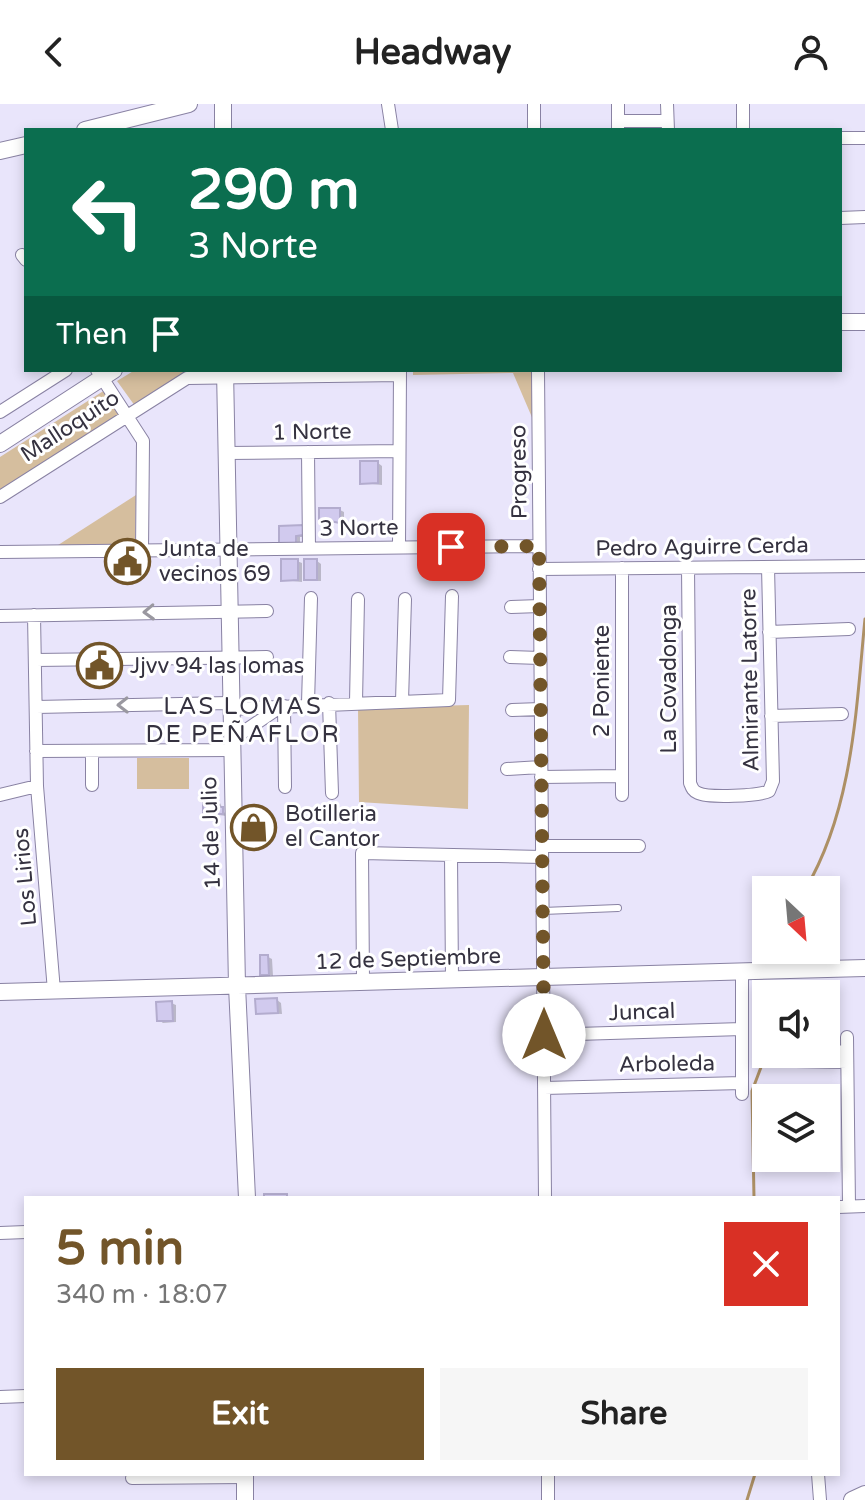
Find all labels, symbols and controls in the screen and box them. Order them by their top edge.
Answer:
icon: back [32,30,76,74]
icon: person [789,30,833,74]
text: Headway [354,31,511,74]
text: 290 m [188,157,359,224]
icon: left [56,160,160,264]
text: 3 Norte [188,225,318,268]
icon: arrive [144,312,188,356]
text: Then [56,316,128,353]
street label: Malloquito [16,385,124,467]
street label: 1 Norte [272,418,352,446]
street label: Progreso [505,425,533,519]
pin [417,513,485,581]
street label: 3 Norte [319,514,399,542]
icon: arrive [429,525,473,569]
street label: Pedro Aguirre Cerda [595,532,809,562]
place label: Junta de vecinos 69 [159,536,271,587]
public building icon: Junta de vecinos 69 [104,538,152,586]
street label: Almirante Latorre [735,588,765,772]
one-way arrow [142,604,155,621]
street label: La Covadonga [656,604,682,754]
street label: 2 Poniente [589,625,615,737]
public building icon: Jjvv 94 las lomas [75,642,123,690]
place label: Jjvv 94 las lomas [130,653,304,679]
district label: LAS LOMAS DE PEÑAFLOR [145,692,341,749]
one-way arrow [116,696,129,714]
street label: 14 de Julio [196,776,226,890]
place label: Botilleria el Cantor [285,801,380,852]
shop icon: Botilleria el Cantor [230,803,278,851]
street label: Los Lirios [8,827,42,927]
north arrow [752,876,840,964]
map controls [752,876,840,1172]
street label: 12 de Septiembre [315,943,501,975]
button: sound [752,980,840,1068]
position arrow [502,993,586,1077]
street label: Juncal [608,998,676,1026]
street label: Arboleda [619,1050,715,1078]
button: layers [752,1084,840,1172]
text: 5 min [56,1220,184,1278]
button: close [724,1222,808,1306]
text: 340 m · 18:07 [56,1279,228,1310]
button: Exit [56,1368,424,1460]
button: Share [440,1368,808,1460]

